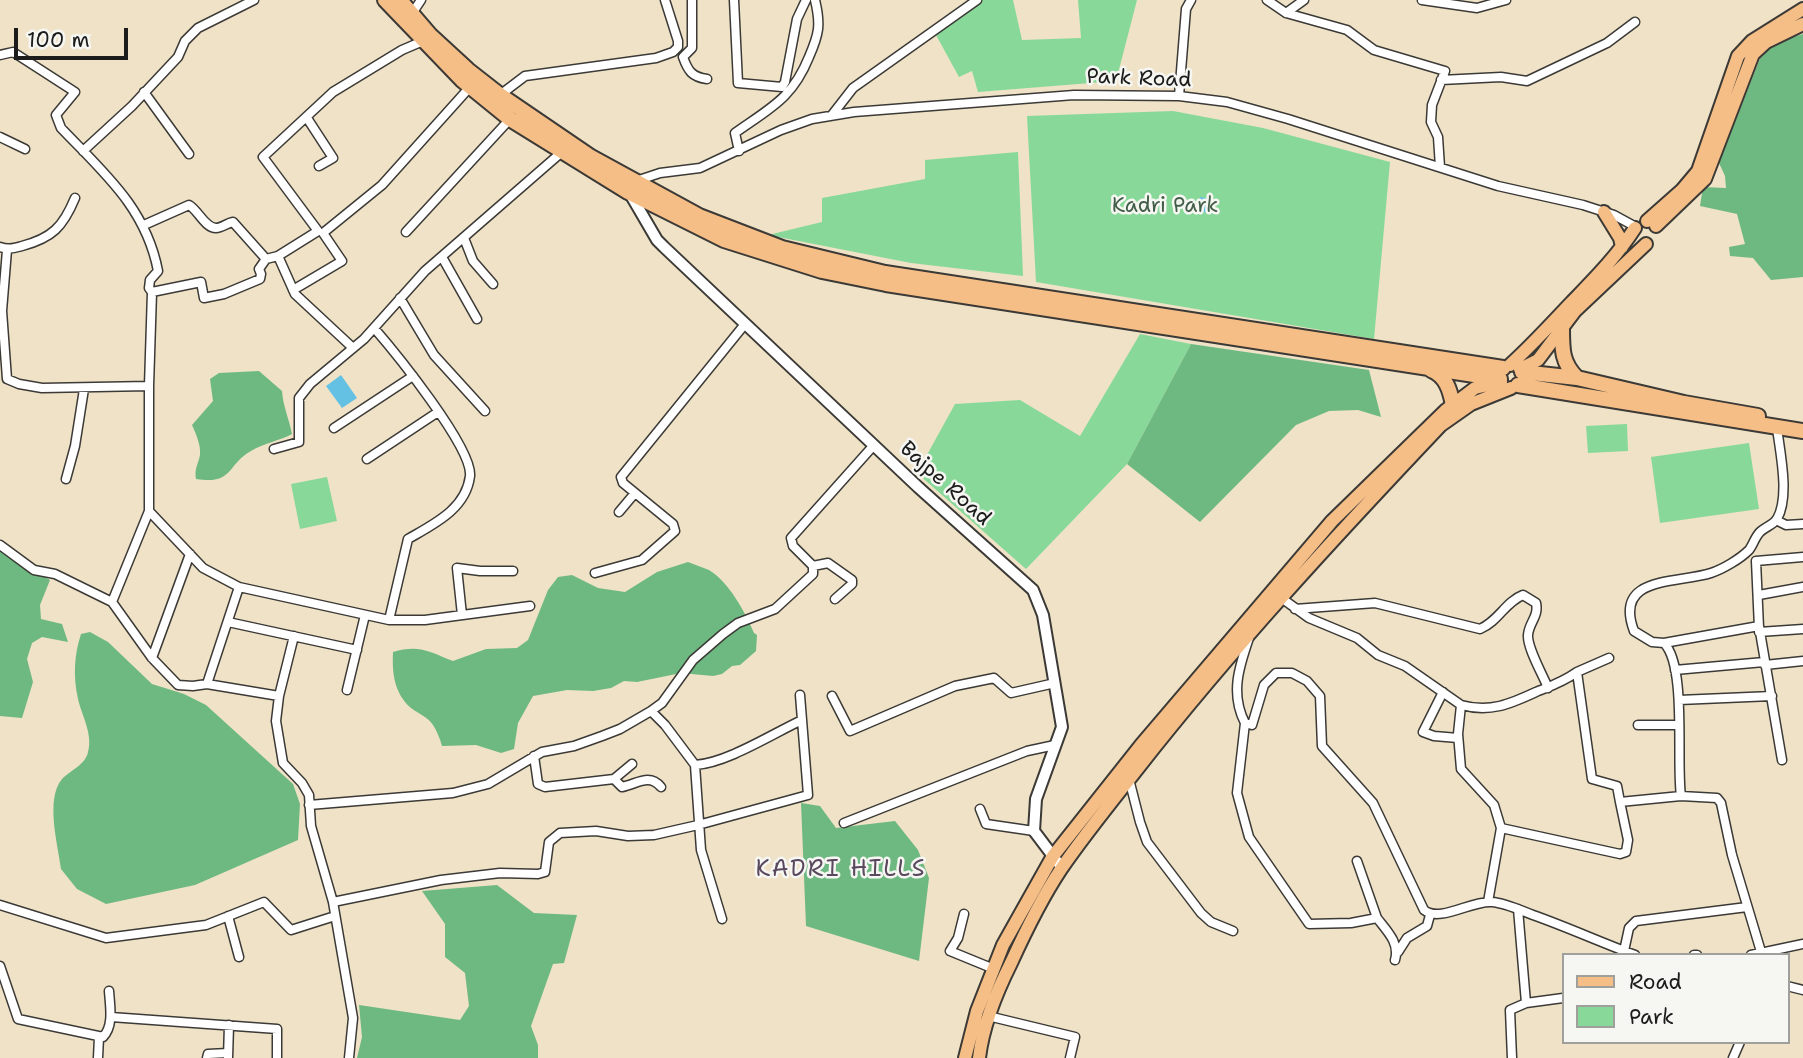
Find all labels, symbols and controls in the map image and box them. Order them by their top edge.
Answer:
scale bar [18,14,131,58]
text: 100 m [27,26,90,54]
street label: Park Road [1086,65,1192,93]
park label: Kadri Park [1112,194,1218,220]
street label: Bajpe Road [894,436,996,532]
district label: KADRI HILLS [757,856,925,884]
legend [1562,953,1789,1044]
text: Road [1629,968,1682,996]
text: Park [1629,1003,1674,1031]

